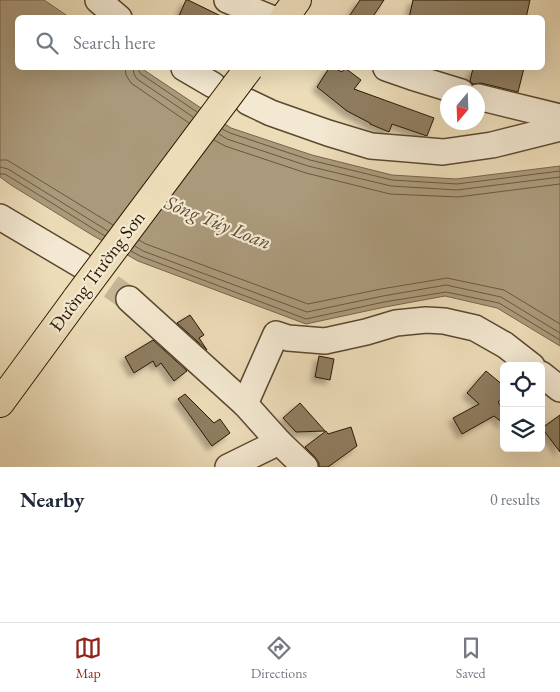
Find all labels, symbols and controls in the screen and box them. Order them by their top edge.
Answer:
search box [15,15,545,70]
icon: search [33,29,61,57]
text: Search here [73,30,155,55]
north arrow [440,85,485,130]
water label: Sông Túy Loan [160,189,275,255]
street label: Đường Trường Sơn [43,206,151,336]
map controls [500,362,545,452]
button: locate [500,362,545,407]
button: layers [500,407,545,452]
text: Nearby [20,486,84,513]
text: 0 results [490,489,540,510]
tab: Map [74,634,102,682]
tab: Directions [251,634,307,682]
tab: Saved [456,634,486,682]

